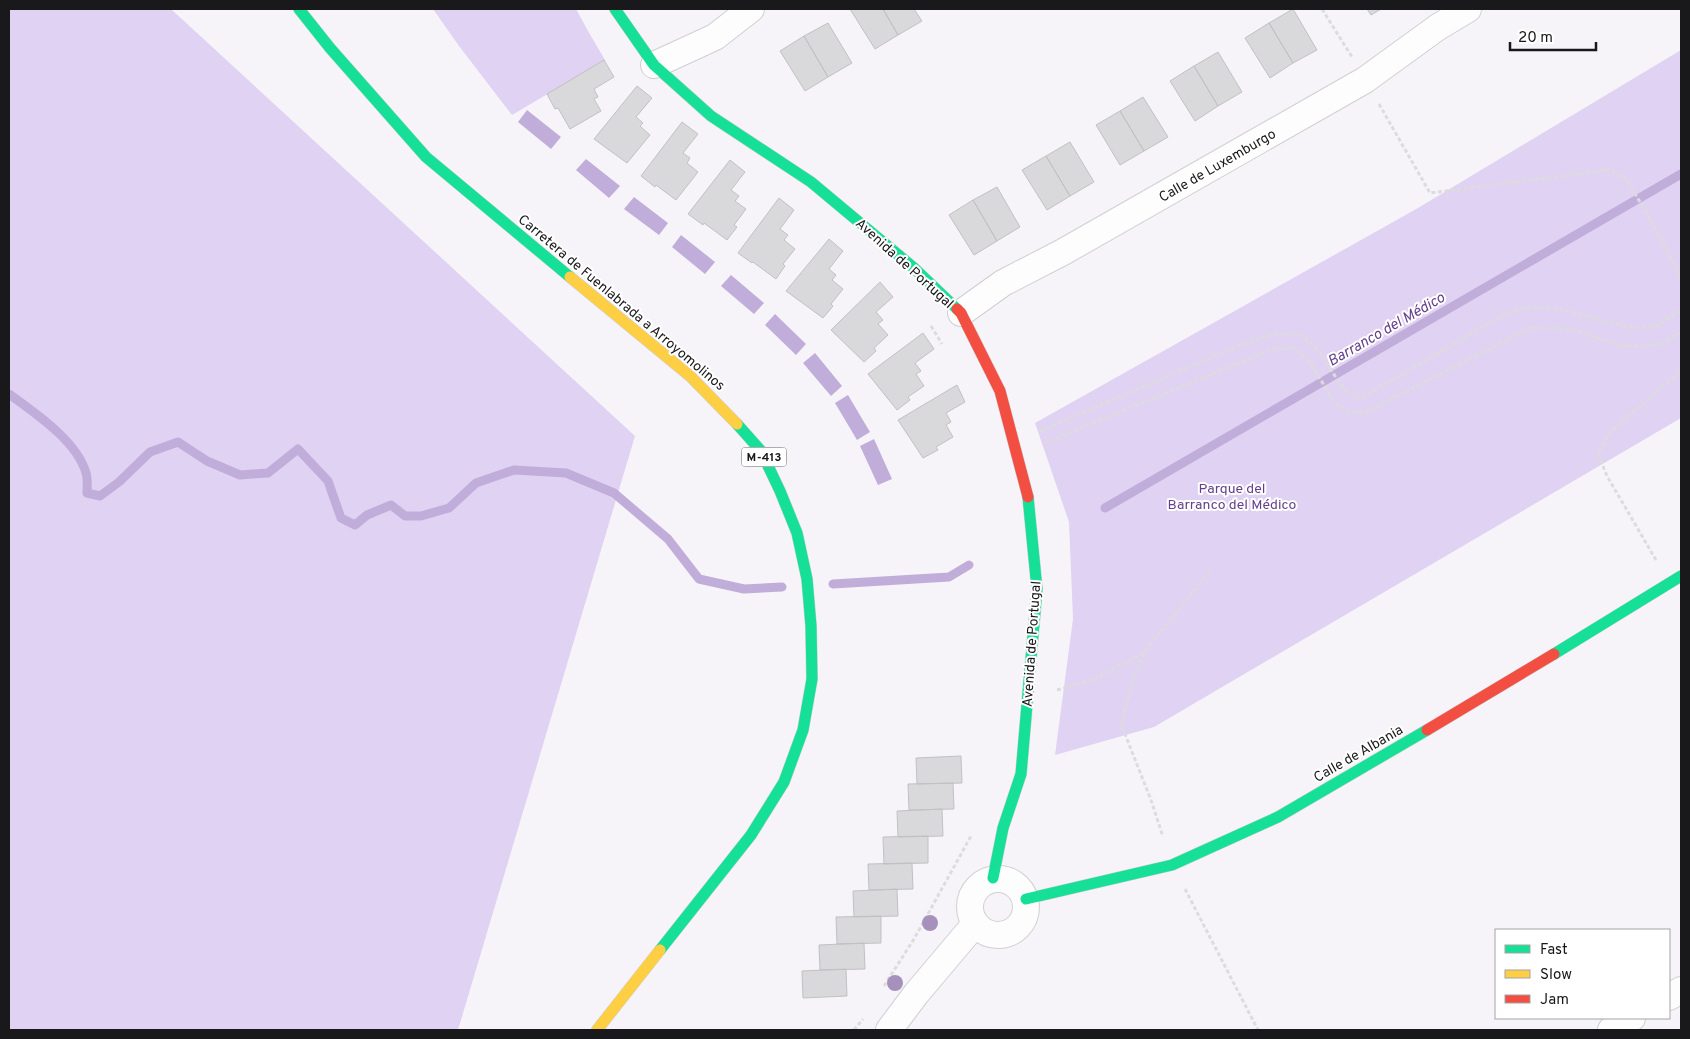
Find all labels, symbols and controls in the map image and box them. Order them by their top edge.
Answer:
scale bar [1510,20,1596,52]
text: 20 m [1518,29,1553,48]
street label: Calle de Luxemburgo [1156,126,1279,207]
street label: Carretera de Fuenlabrada a Arroyomolinos [514,211,728,395]
street label: Avenida de Portugal [851,216,957,313]
water label: Barranco del Médico [1325,289,1449,372]
road number: M-413 [742,448,786,467]
park label: Parque del Barranco del Médico [1168,481,1297,514]
street label: Avenida de Portugal [1020,581,1045,708]
street label: Calle de Albania [1311,722,1406,787]
legend [1495,929,1670,1019]
text: Fast [1540,941,1568,960]
text: Slow [1540,966,1572,985]
text: Jam [1540,991,1569,1010]

